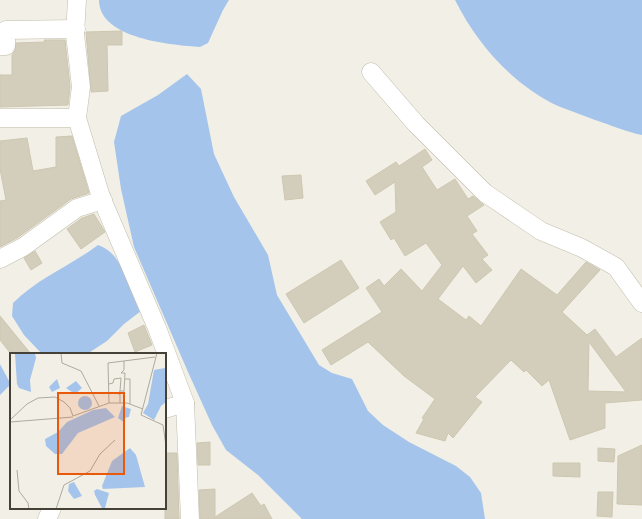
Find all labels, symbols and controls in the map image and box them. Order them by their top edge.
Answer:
inset map [10,353,166,509]

